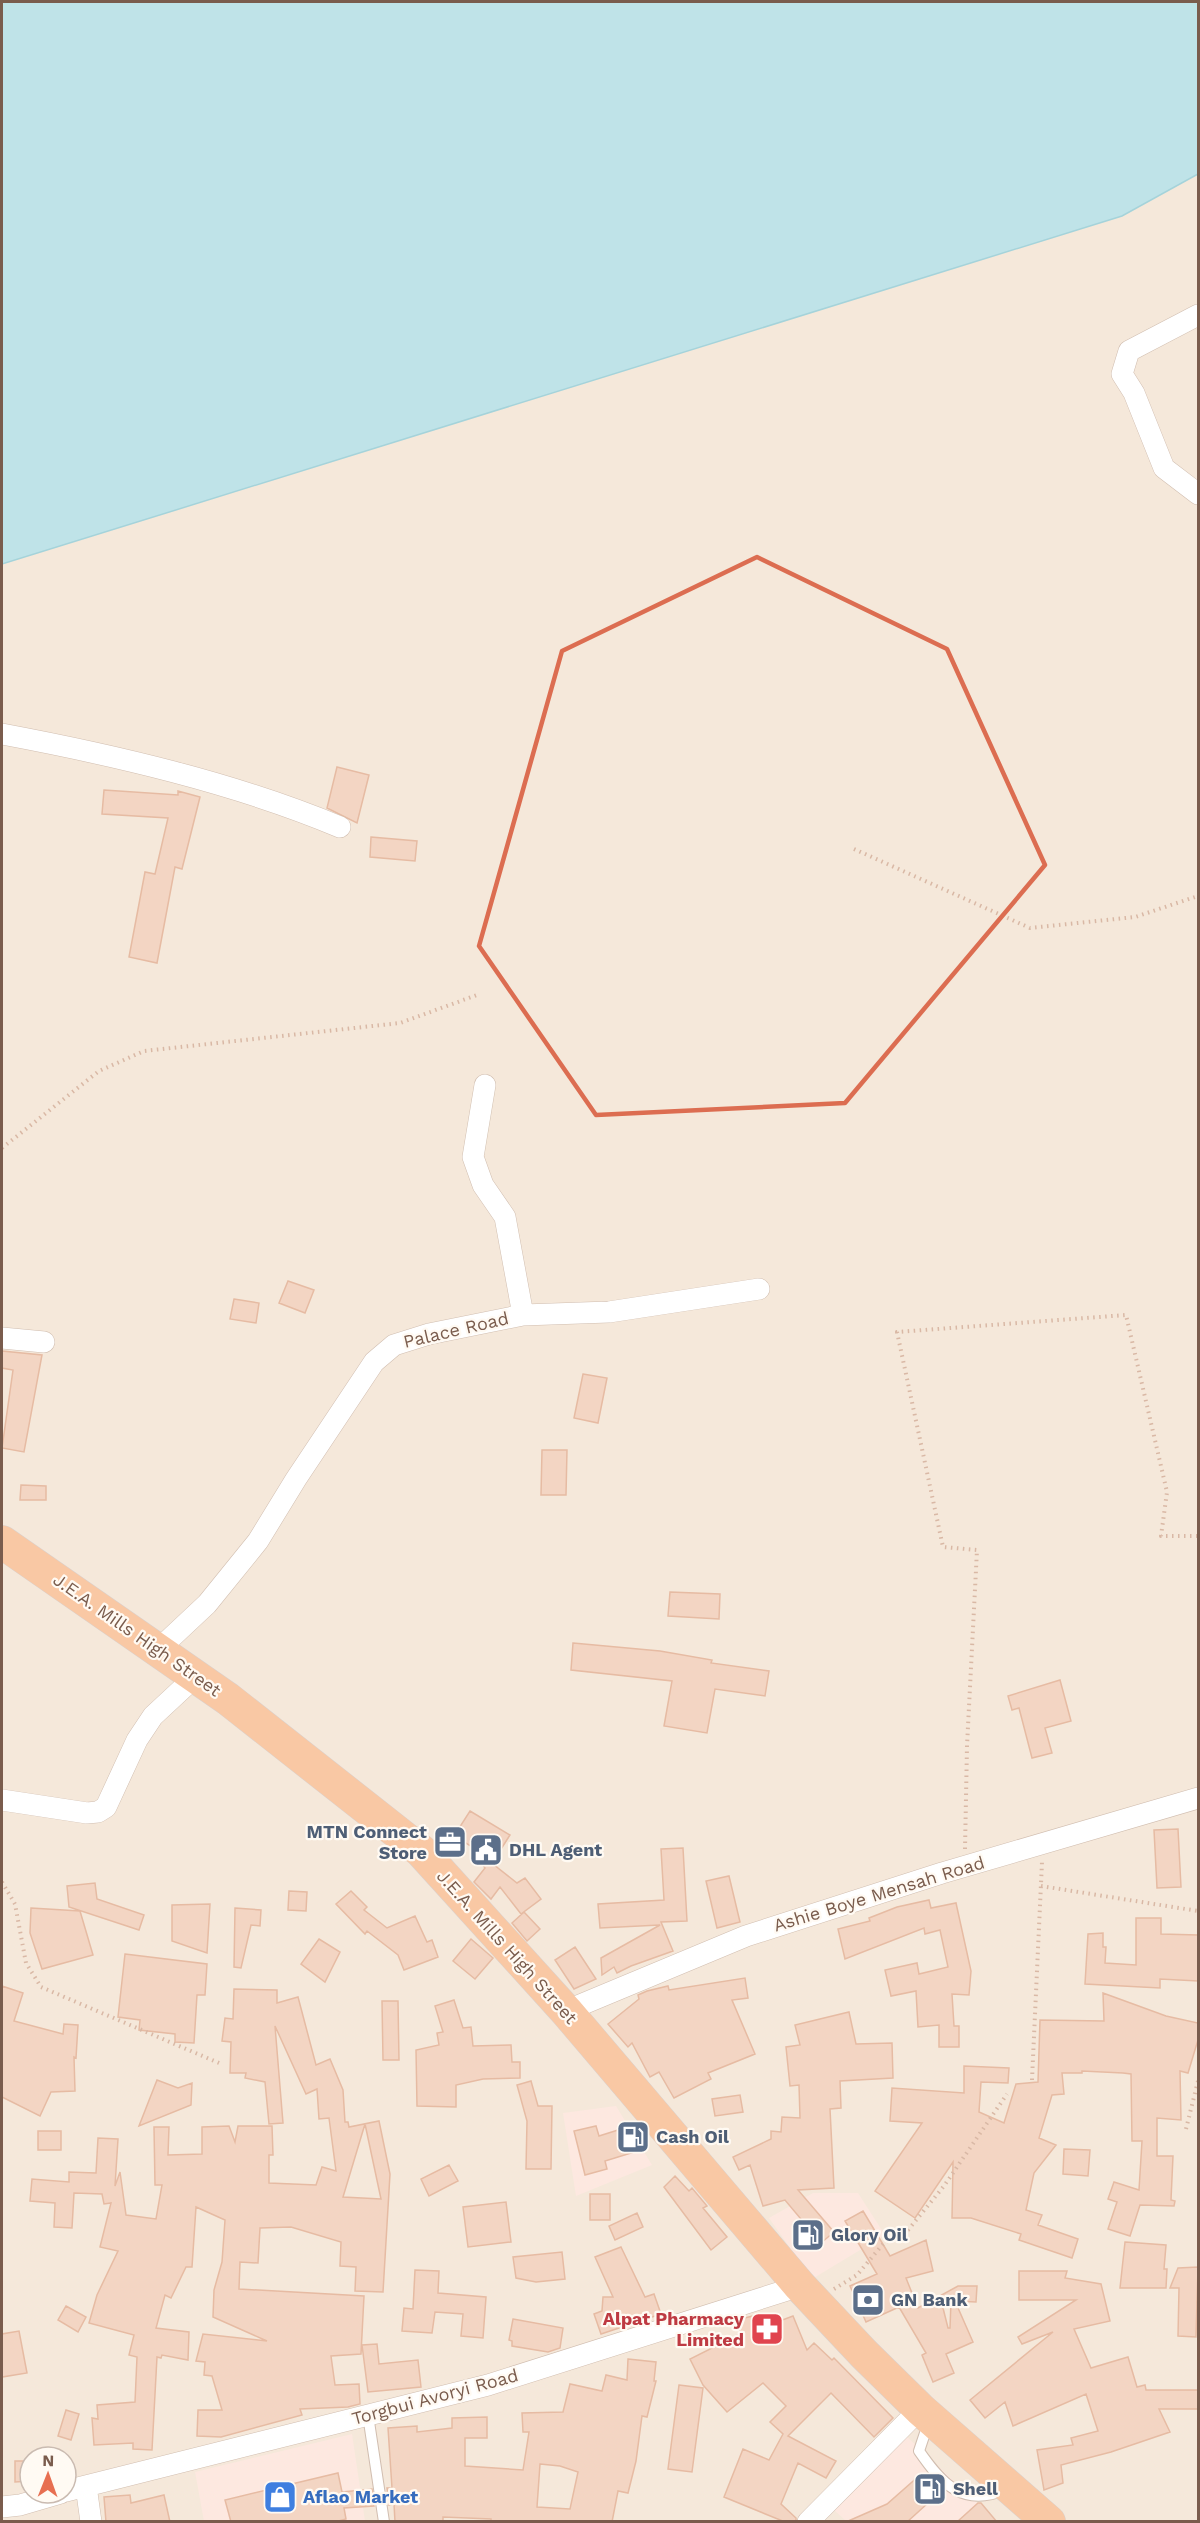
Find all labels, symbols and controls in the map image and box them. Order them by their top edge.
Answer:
street label: Palace Road [401,1307,511,1352]
street label: J.E.A. Mills High Street [49,1569,226,1701]
place label: MTN Connect Store [307,1821,427,1863]
office icon: MTN Connect Store [432,1824,468,1860]
public building icon: DHL Agent [468,1832,504,1868]
place label: DHL Agent [509,1839,602,1860]
street label: Ashie Boye Mensah Road [771,1851,987,1936]
street label: J.E.A. Mills High Street [433,1865,582,2028]
fuel station icon: Cash Oil [615,2119,651,2155]
place label: Cash Oil [656,2126,729,2147]
fuel station icon: Glory Oil [790,2217,826,2253]
place label: Glory Oil [831,2224,908,2245]
bank icon: GN Bank [850,2282,886,2318]
place label: GN Bank [891,2289,968,2310]
place label: Alpat Pharmacy Limited [603,2308,745,2350]
pharmacy icon: Alpat Pharmacy Limited [749,2311,785,2347]
street label: Torgbui Avoryi Road [349,2364,521,2429]
north arrow [18,2445,78,2505]
text: N [42,2451,54,2470]
fuel station icon: Shell [912,2471,948,2507]
place label: Shell [953,2478,998,2499]
shop icon: Aflao Market [262,2479,298,2515]
place label: Aflao Market [303,2486,418,2507]

